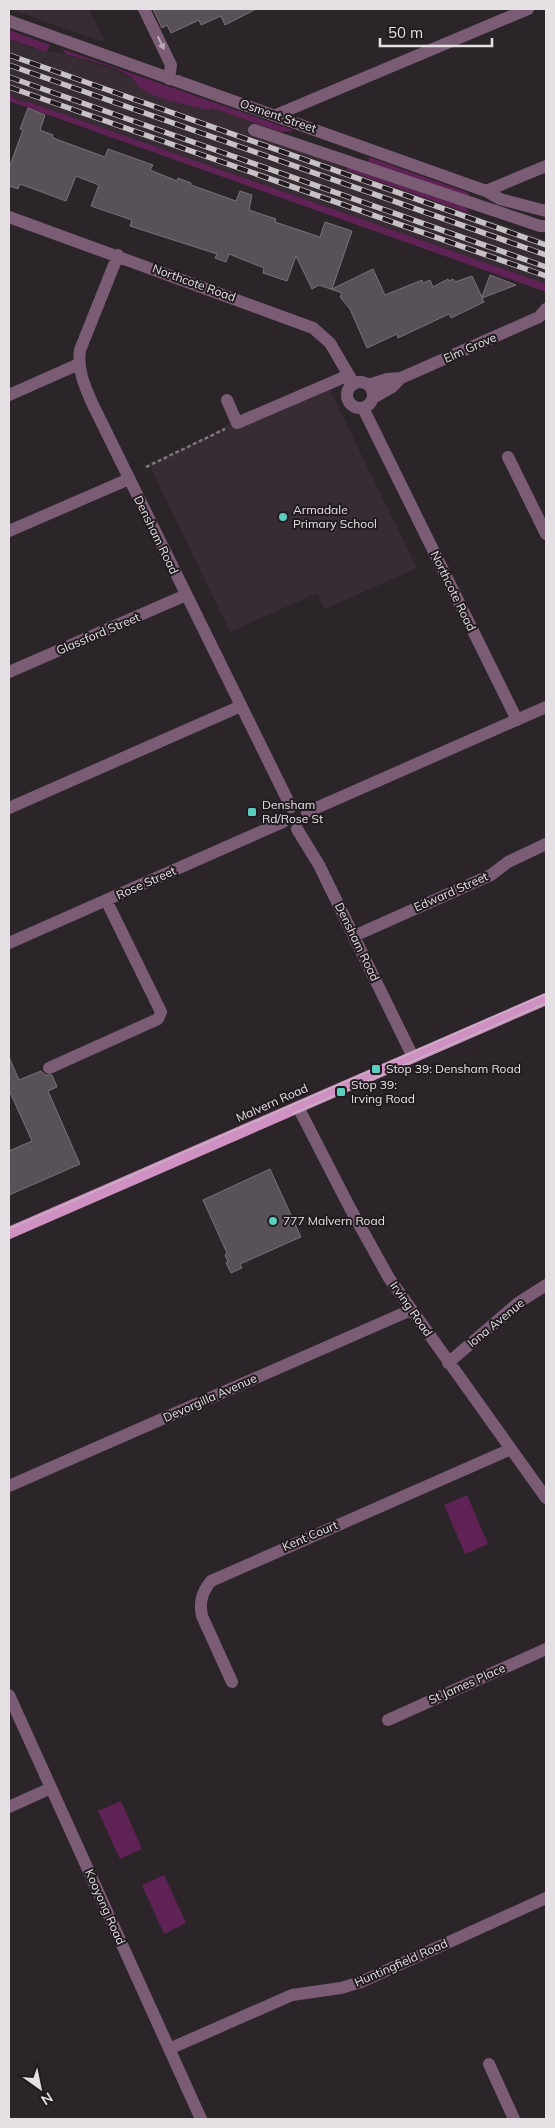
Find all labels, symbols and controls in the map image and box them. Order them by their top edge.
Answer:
scale bar [380,15,492,47]
text: 50 m [388,23,423,42]
one-way arrow [157,36,165,50]
street label: Osment Street [238,95,318,136]
street label: Northcote Road [150,261,238,305]
street label: Elm Grove [441,329,499,366]
street label: Densham Road [131,493,182,577]
place label: Armadale Primary School [293,502,377,531]
marker: Armadale Primary School [277,511,289,523]
street label: Northcote Road [428,548,479,633]
street label: Glassford Street [54,609,142,658]
place label: Densham Rd/Rose St [262,797,323,826]
marker: Densham Rd/Rose St [246,806,258,818]
street label: Rose Street [114,863,178,902]
street label: Edward Street [411,869,490,915]
street label: Densham Road [332,900,383,984]
place label: Stop 39: Densham Road [386,1061,521,1076]
marker: Stop 39: Densham Road [370,1063,382,1075]
place label: Stop 39: Irving Road [351,1077,415,1106]
street label: Malvern Road [234,1080,310,1125]
marker: Stop 39: Irving Road [335,1086,347,1098]
place label: 777 Malvern Road [283,1213,385,1228]
marker: 777 Malvern Road [267,1215,279,1227]
street label: Irving Road [387,1278,436,1339]
street label: Iona Avenue [464,1295,527,1350]
street label: Devorgilla Avenue [161,1370,259,1425]
street label: Kent Court [280,1517,340,1554]
street label: St James Place [426,1660,507,1707]
street label: Kooyong Road [82,1867,129,1947]
street label: Huntingfield Road [352,1935,450,1990]
north arrow [15,2063,65,2113]
text: N [38,2088,56,2109]

